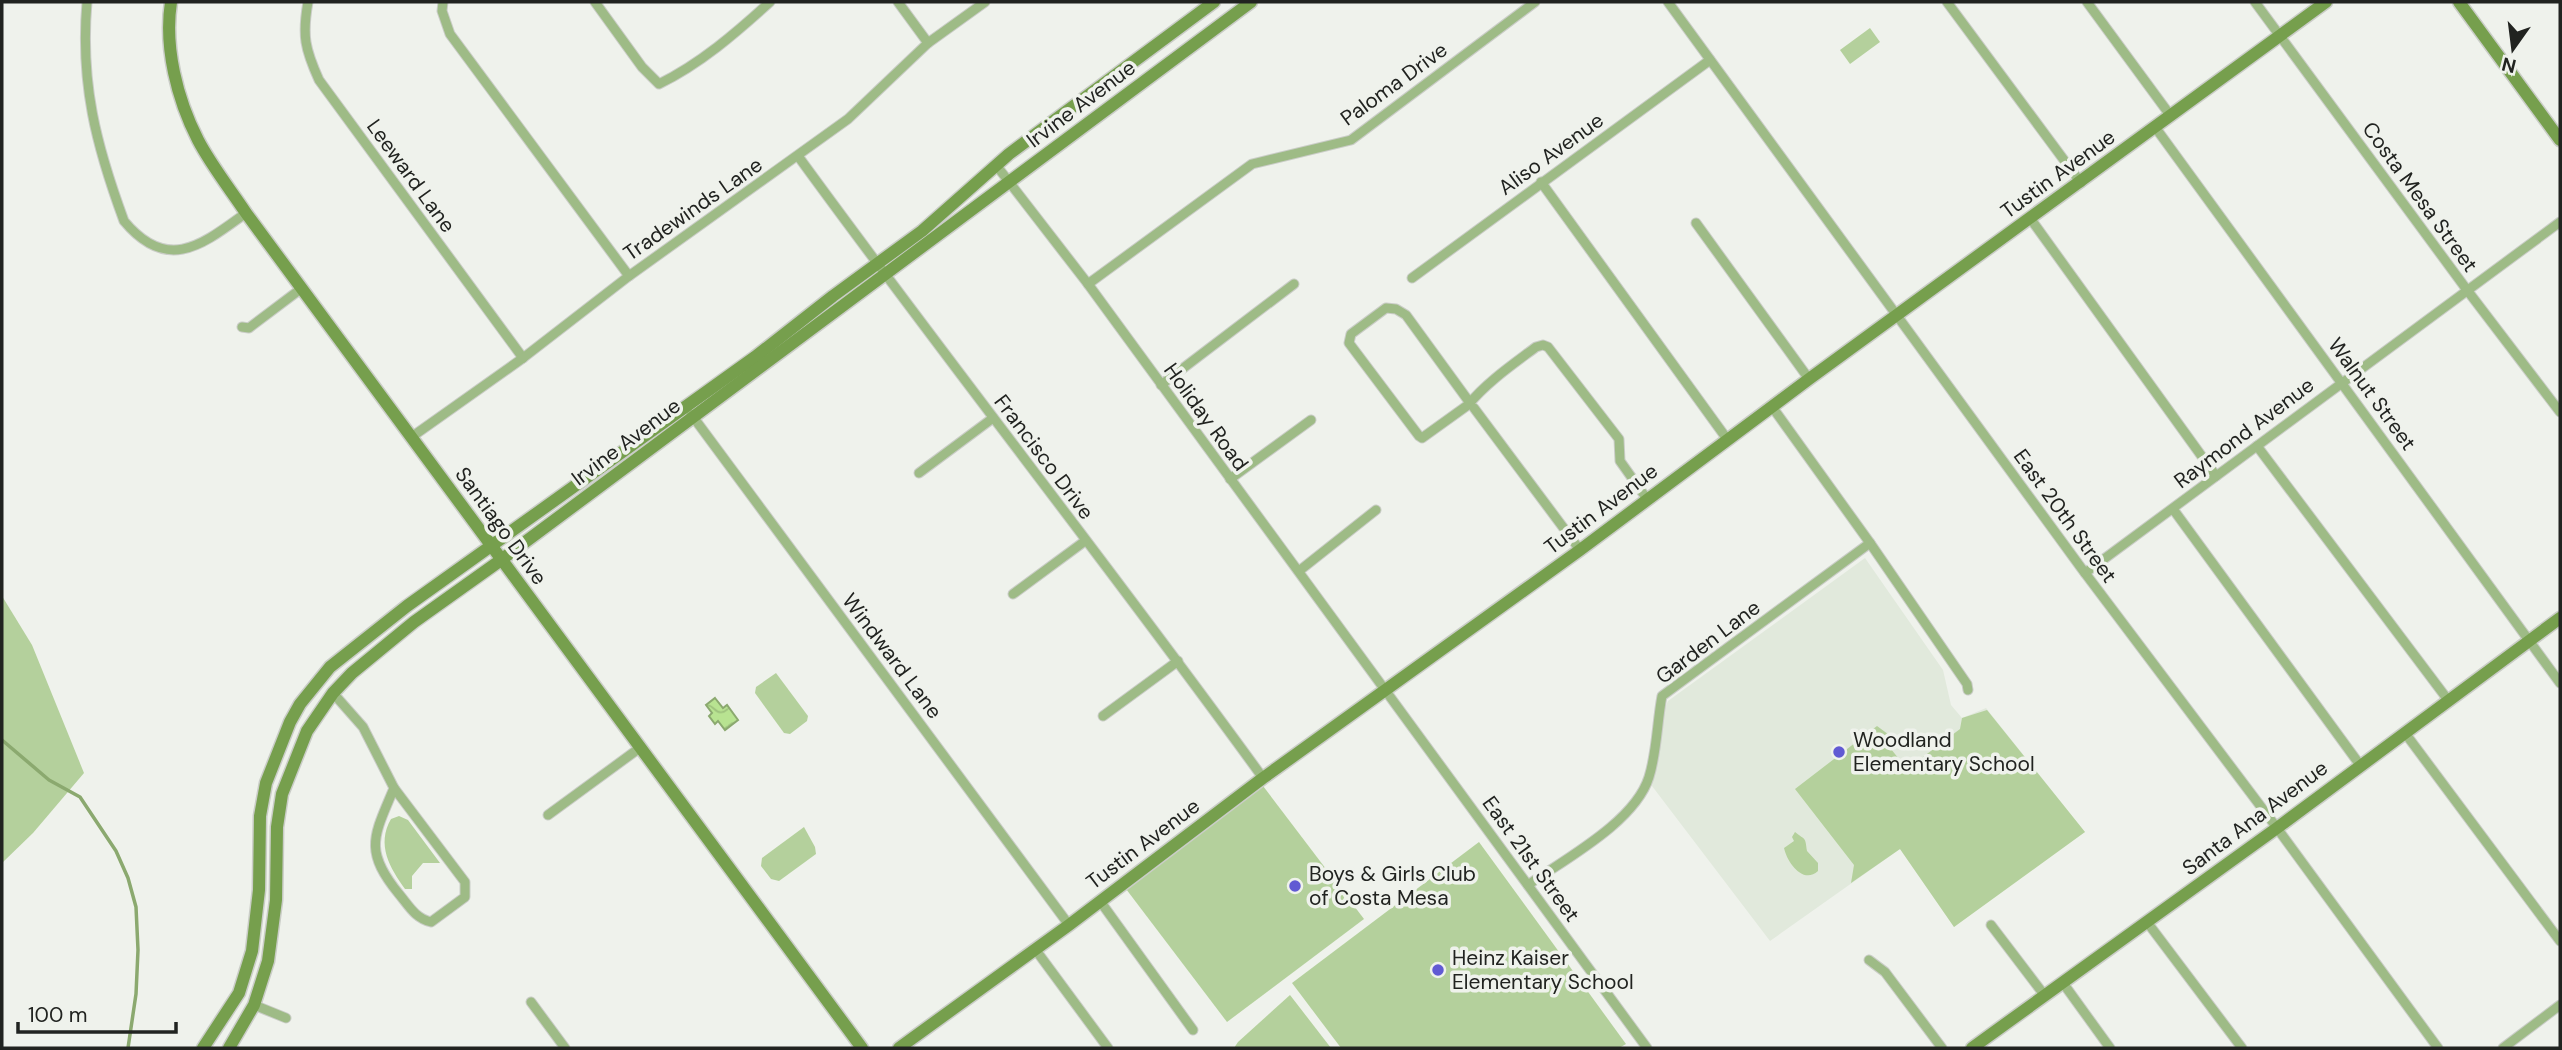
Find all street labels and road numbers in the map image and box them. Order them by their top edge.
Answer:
street label: Paloma Drive [1335,36,1453,132]
street label: Irvine Avenue [1021,54,1141,154]
street label: Aliso Avenue [1493,106,1609,202]
street label: Leeward Lane [360,114,462,238]
street label: Costa Mesa Street [2356,116,2484,278]
street label: Tustin Avenue [1995,123,2121,225]
street label: Tradewinds Lane [618,151,768,267]
street label: Walnut Street [2322,332,2422,456]
street label: Holiday Road [1157,357,1255,477]
street label: Raymond Avenue [2168,371,2320,495]
street label: Francisco Drive [988,389,1100,525]
street label: Irvine Avenue [566,392,686,492]
street label: East 20th Street [2007,444,2123,588]
street label: Tustin Avenue [1539,457,1663,561]
street label: Santiago Drive [449,461,553,591]
street label: Windward Lane [836,588,948,724]
street label: Garden Lane [1650,593,1766,690]
street label: Santa Ana Avenue [2177,754,2333,882]
street label: East 21st Street [1476,790,1586,928]
street label: Tustin Avenue [1081,792,1205,896]

